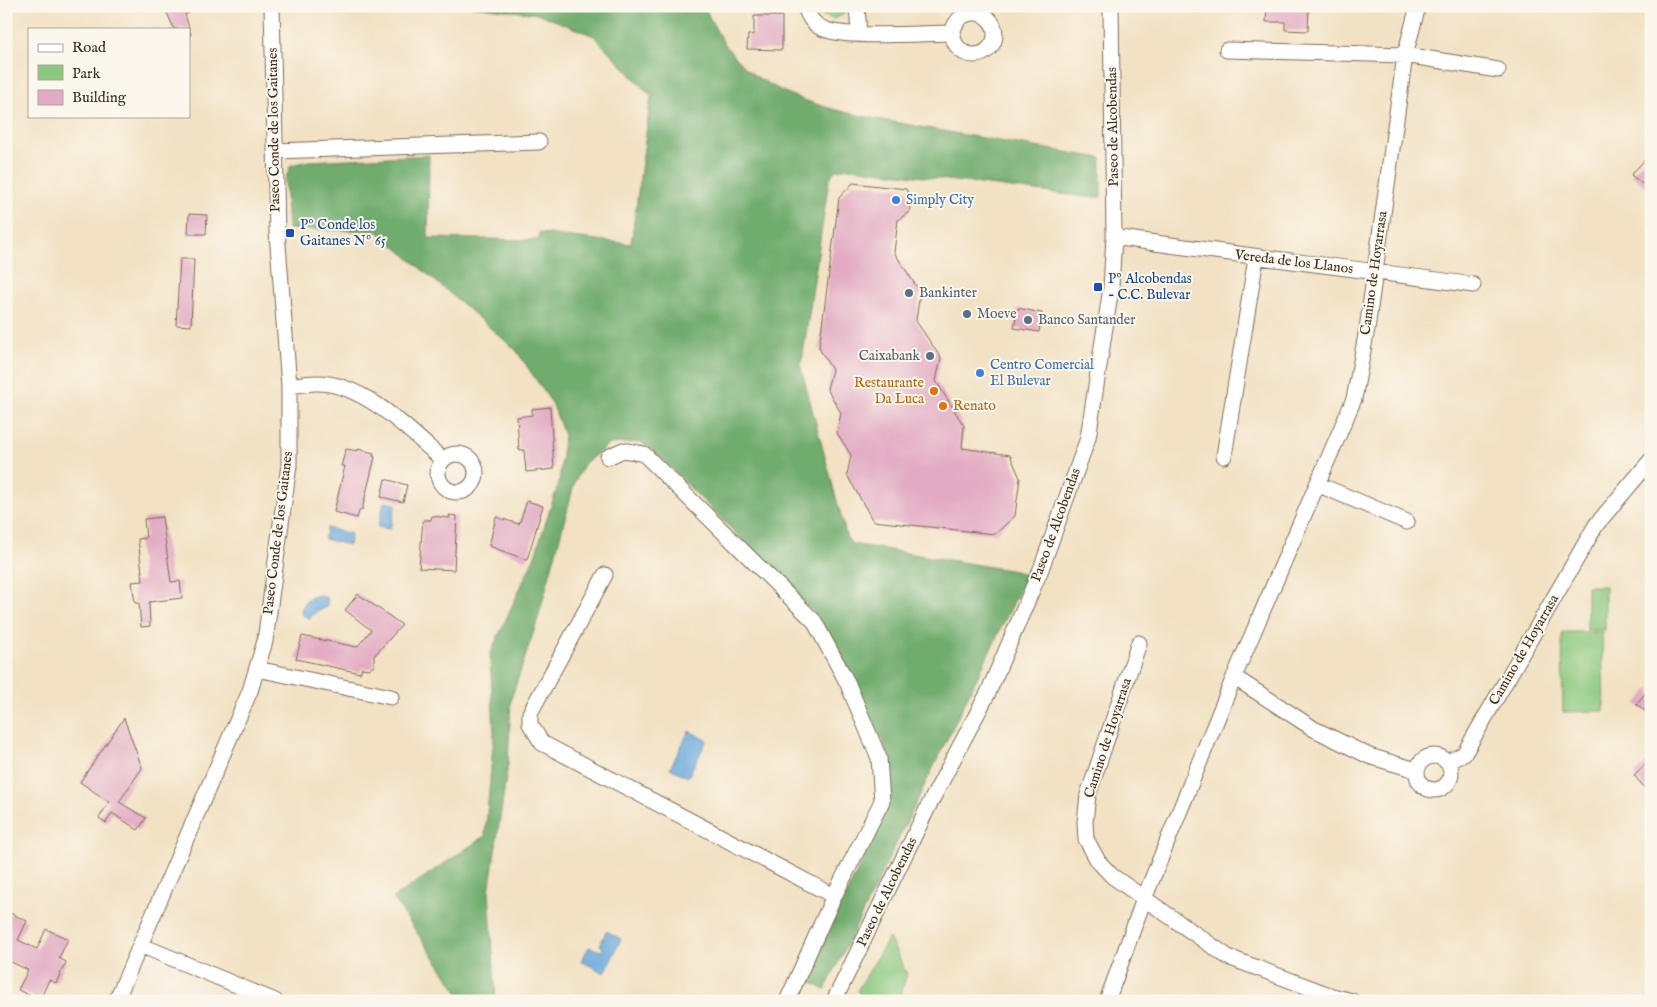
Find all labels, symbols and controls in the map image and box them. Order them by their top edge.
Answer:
legend [28,28,190,118]
text: Road [72,38,107,57]
street label: Paseo Conde de los Gaitanes [264,47,284,212]
text: Park [72,64,102,83]
street label: Paseo de Alcobendas [1103,67,1123,187]
text: Building [72,88,127,107]
place label: Simply City [906,191,974,209]
marker: Simply City [890,194,902,206]
street label: Camino de Hoyarrasa [1356,209,1392,336]
place label: Pº Conde los Gaitanes Nº 65 [300,216,386,250]
marker: Pº Conde los Gaitanes Nº 65 [284,227,296,239]
street label: Vereda de los Llanos [1233,246,1354,278]
place label: Pº Alcobendas - C.C. Bulevar [1108,270,1192,304]
marker: Pº Alcobendas - C.C. Bulevar [1092,281,1104,293]
place label: Bankinter [919,284,977,302]
marker: Bankinter [903,287,915,299]
place label: Moeve [977,305,1017,323]
marker: Moeve [961,308,973,320]
place label: Banco Santander [1038,311,1135,329]
marker: Banco Santander [1022,314,1034,326]
place label: Caixabank [859,347,921,365]
marker: Caixabank [924,350,936,362]
place label: Centro Comercial El Bulevar [990,356,1094,390]
marker: Centro Comercial El Bulevar [974,367,986,379]
place label: Restaurante Da Luca [854,374,925,408]
marker: Restaurante Da Luca [928,385,940,397]
place label: Renato [953,397,996,415]
marker: Renato [937,400,949,412]
street label: Paseo Conde de los Gaitanes [259,450,297,616]
street label: Paseo de Alcobendas [1027,466,1085,584]
street label: Camino de Hoyarrasa [1485,591,1564,709]
street label: Camino de Hoyarrasa [1080,675,1136,800]
street label: Paseo de Alcobendas [853,834,921,950]

